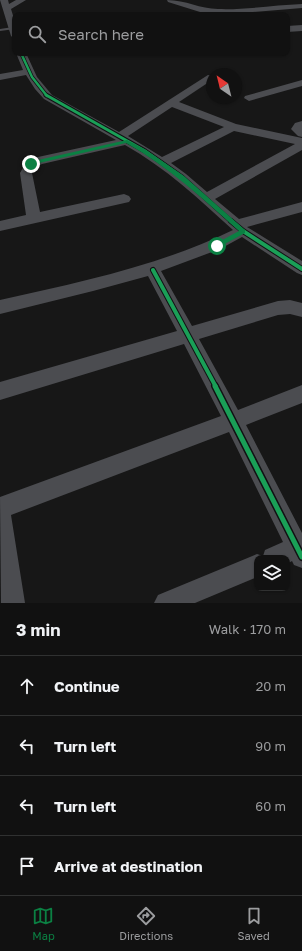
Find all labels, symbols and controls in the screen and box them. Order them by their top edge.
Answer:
search box [12,12,290,56]
icon: search [26,23,48,45]
text: Search here [58,25,144,43]
north arrow [206,68,242,104]
route end [22,155,40,173]
route start [208,237,226,255]
map controls [254,555,290,591]
button: layers [254,555,290,591]
text: 3 min [16,619,60,640]
text: Walk · 170 m [209,621,286,637]
icon: ahead [16,675,38,697]
text: Continue [54,677,120,695]
text: 20 m [256,678,286,694]
icon: left [16,735,38,757]
text: Turn left [54,737,116,755]
text: 90 m [255,738,286,754]
icon: left [16,795,38,817]
text: Turn left [54,797,116,815]
text: 60 m [255,798,286,814]
icon: arrive [16,855,38,877]
text: Arrive at destination [54,857,203,875]
tab: Map [32,905,55,942]
tab: Directions [119,905,173,942]
tab: Saved [238,905,270,942]

